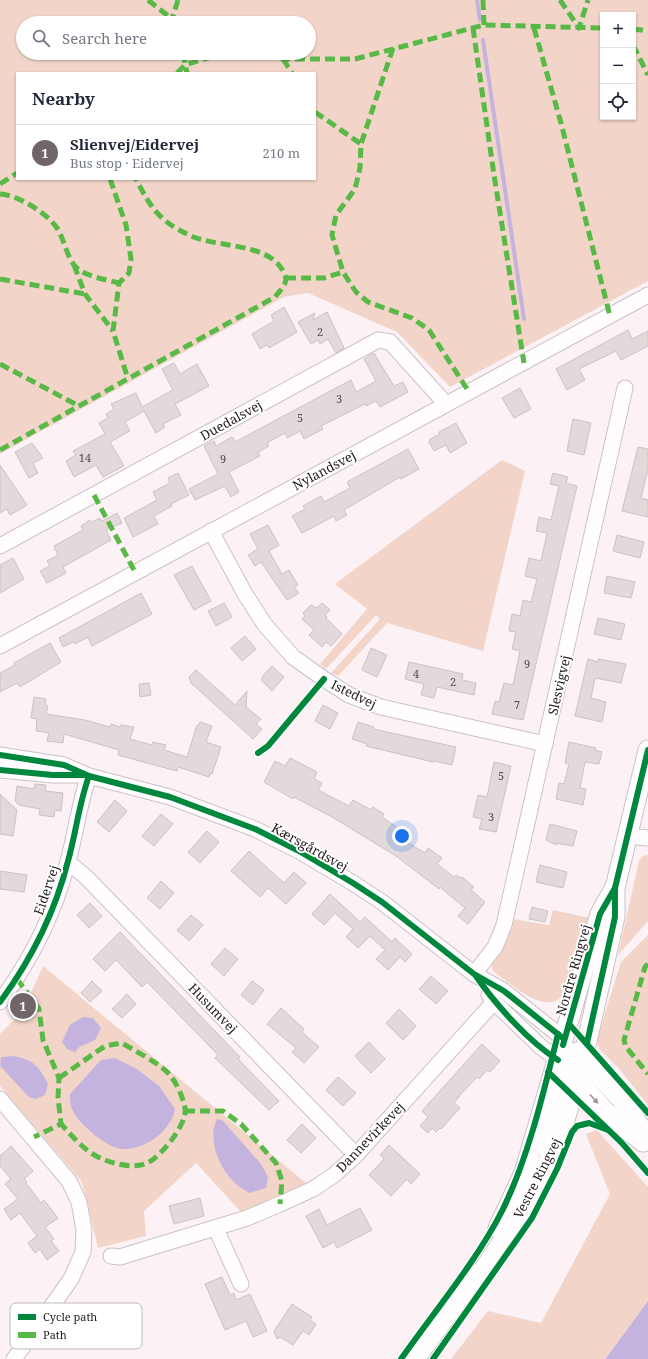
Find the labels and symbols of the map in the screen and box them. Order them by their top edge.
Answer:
house number: 2 [317,324,323,339]
house number: 3 [336,391,342,406]
street label: Duedalsvej [197,396,265,444]
house number: 5 [297,410,303,425]
street label: Nylandsvej [289,446,359,494]
house number: 14 [79,450,91,465]
house number: 9 [220,451,226,466]
street label: Slesvigvej [543,653,575,717]
house number: 9 [524,656,530,671]
house number: 4 [413,666,419,681]
house number: 2 [450,674,456,689]
street label: Istedvej [328,675,380,713]
house number: 7 [514,697,520,712]
house number: 5 [498,768,504,783]
house number: 3 [488,809,494,824]
street label: Kærsgårdsvej [269,819,351,875]
your location [392,826,412,846]
street label: Eidervej [29,863,63,917]
street label: Nordre Ringvej [551,922,595,1018]
street label: Husumvej [185,979,241,1037]
pin: 1 [10,991,36,1021]
one-way arrow [589,1094,599,1104]
street label: Dannevirkevej [332,1098,408,1176]
street label: Vestre Ringvej [509,1135,565,1221]
legend [10,1303,142,1349]
text: Cycle path [43,1309,97,1324]
text: Path [43,1327,67,1342]

